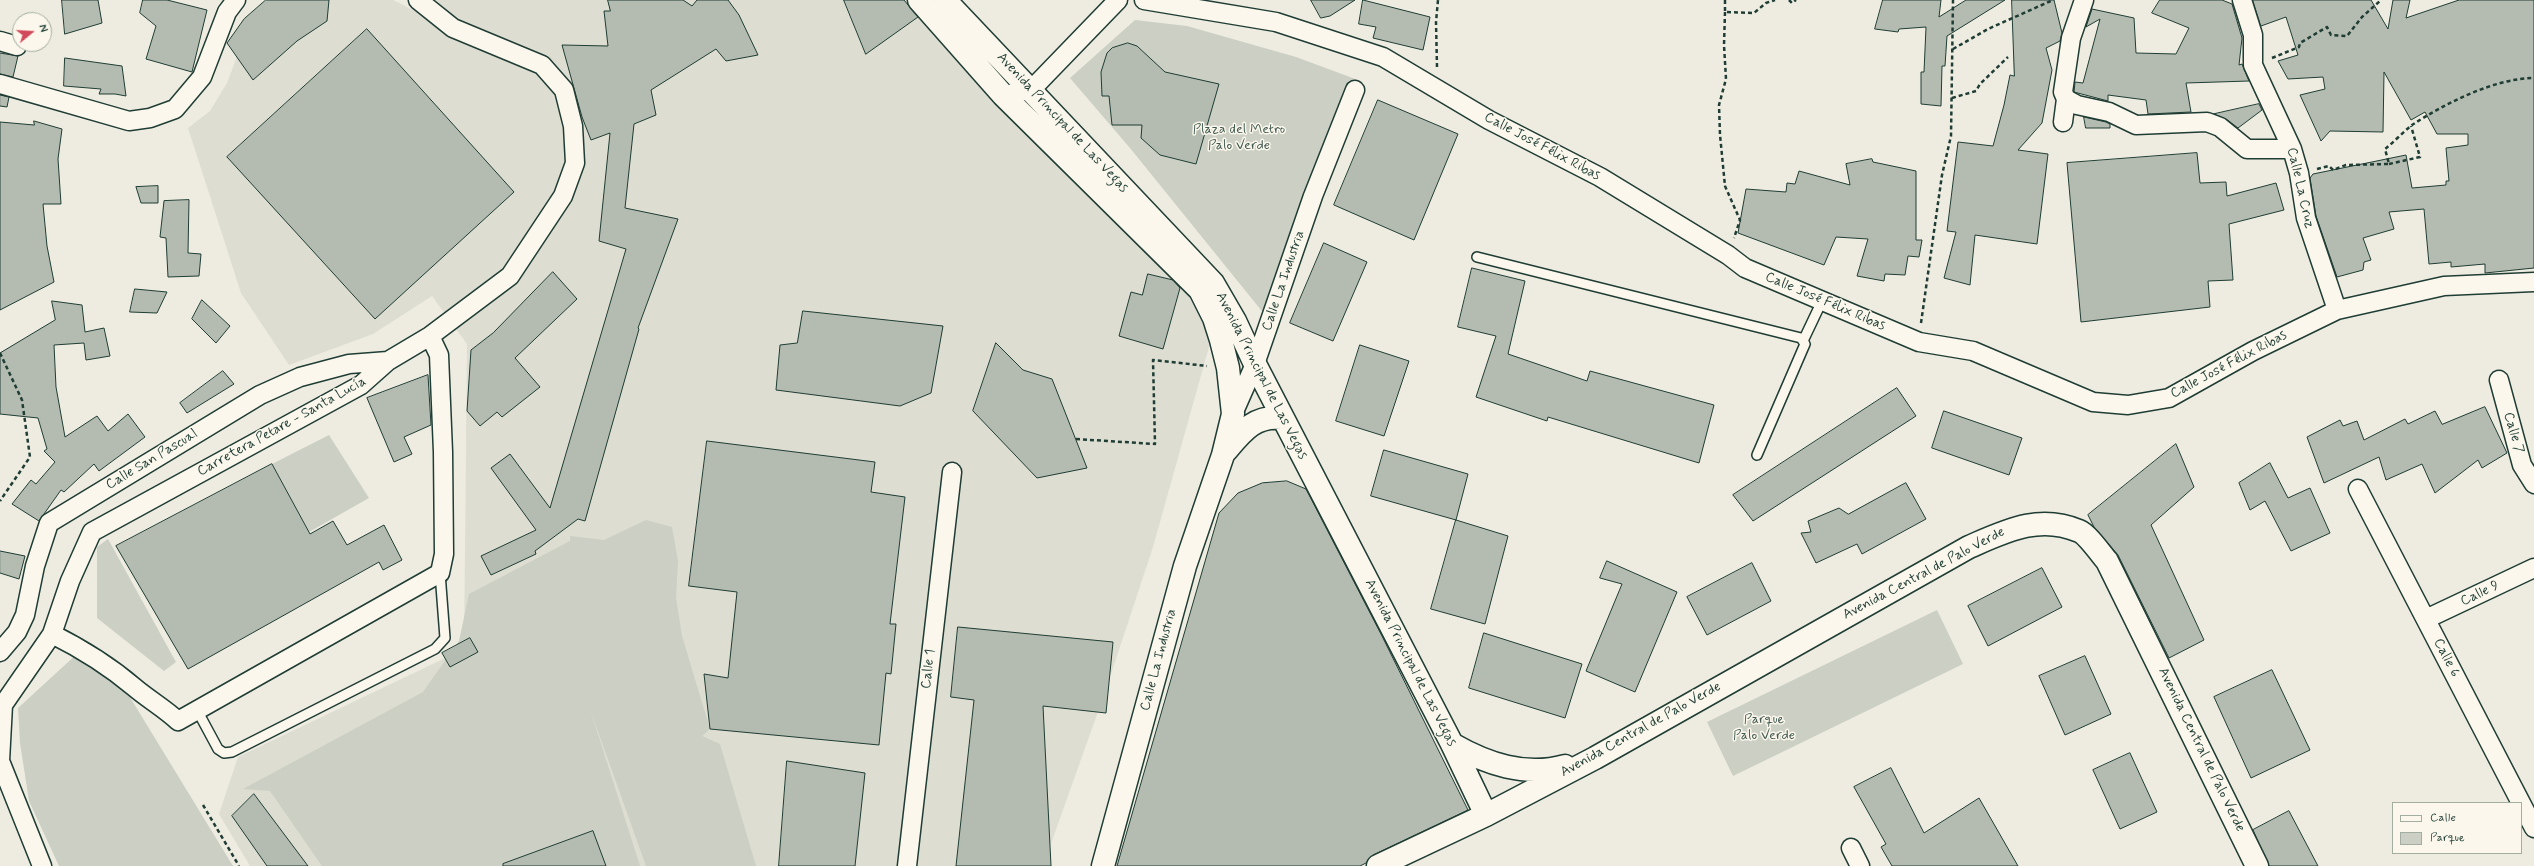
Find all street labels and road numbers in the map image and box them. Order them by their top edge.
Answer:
street label: Avenida Principal de Las Vegas [993,50,1131,196]
street label: Calle José Félix Ribas [1481,109,1603,185]
street label: Calle La Cruz [2283,146,2317,230]
street label: Calle La Industria [1259,229,1309,333]
street label: Calle José Félix Ribas [1762,269,1888,335]
street label: Avenida Principal de Las Vegas [1211,290,1311,462]
street label: Calle José Félix Ribas [2168,327,2290,403]
street label: Carretera Petare - Santa Lucía [195,373,369,481]
street label: Calle 7 [2499,410,2527,456]
street label: Calle San Pascual [103,426,201,494]
street label: Avenida Central de Palo Verde [1840,524,2008,624]
street label: Avenida Principal de Las Vegas [1360,577,1460,749]
street label: Calle 9 [2458,578,2502,610]
street label: Calle La Industria [1137,607,1181,713]
street label: Calle 6 [2429,636,2463,680]
street label: Calle 1 [918,648,940,690]
street label: Avenida Central de Palo Verde [2154,665,2248,835]
street label: Avenida Central de Palo Verde [1558,679,1724,781]

